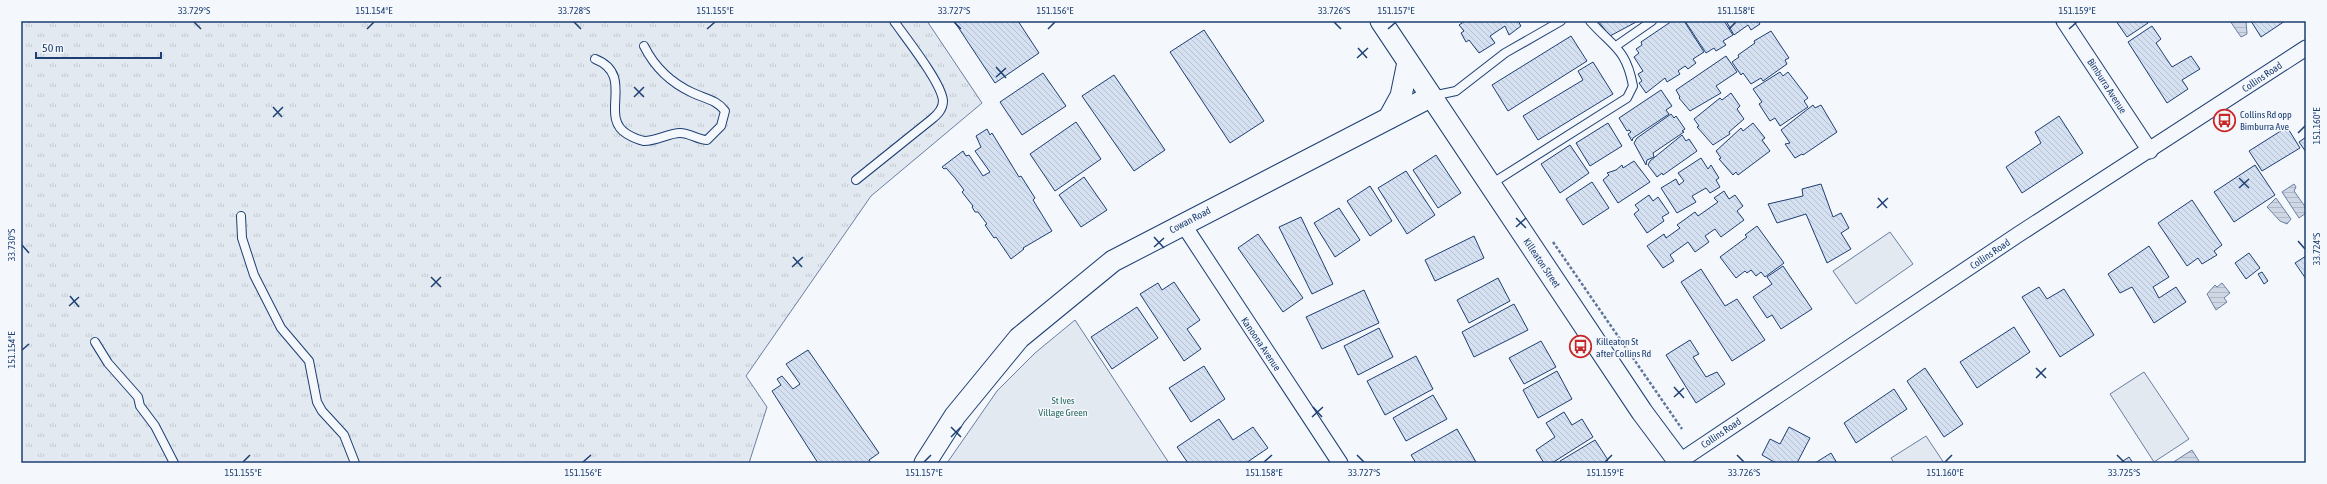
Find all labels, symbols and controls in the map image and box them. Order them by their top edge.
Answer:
text: 33.729°S [178,5,210,16]
text: 151.154°E [356,5,393,16]
text: 33.728°S [558,5,590,16]
text: 151.155°E [697,5,734,16]
text: 33.727°S [938,5,970,16]
text: 151.156°E [1037,5,1074,16]
text: 33.726°S [1318,5,1350,16]
text: 151.157°E [1378,5,1415,16]
text: 151.158°E [1718,5,1755,16]
text: 151.159°E [2059,5,2096,16]
scale bar [36,34,161,60]
text: 50 m [42,41,64,55]
street label: Bimburra Avenue [2085,56,2129,116]
street label: Collins Road [2240,60,2284,94]
bus stop icon: Collins Rd opp Bimburra Ave [2211,107,2237,133]
text: 151.160°E [2311,107,2322,145]
place label: Collins Rd opp Bimburra Ave [2240,109,2292,132]
street label: Cowan Road [1168,204,1213,235]
text: 33.730°S [6,229,17,261]
text: 33.724°S [2311,233,2322,265]
street label: Killeaton Street [1521,236,1563,290]
street label: Collins Road [1968,237,2012,271]
street label: Kanoona Avenue [1239,315,1283,373]
text: 151.154°E [6,331,17,369]
bus stop icon: Killeaton St after Collins Rd [1568,334,1594,360]
place label: Killeaton St after Collins Rd [1596,336,1652,359]
park label: St Ives Village Green [1038,395,1088,418]
street label: Collins Road [1699,416,1743,450]
text: 151.155°E [225,467,262,478]
text: 151.156°E [565,467,602,478]
text: 151.157°E [906,467,943,478]
text: 151.158°E [1246,467,1283,478]
text: 33.727°S [1348,467,1380,478]
text: 151.159°E [1587,467,1624,478]
text: 33.726°S [1728,467,1760,478]
text: 151.160°E [1927,467,1964,478]
text: 33.725°S [2108,467,2140,478]

